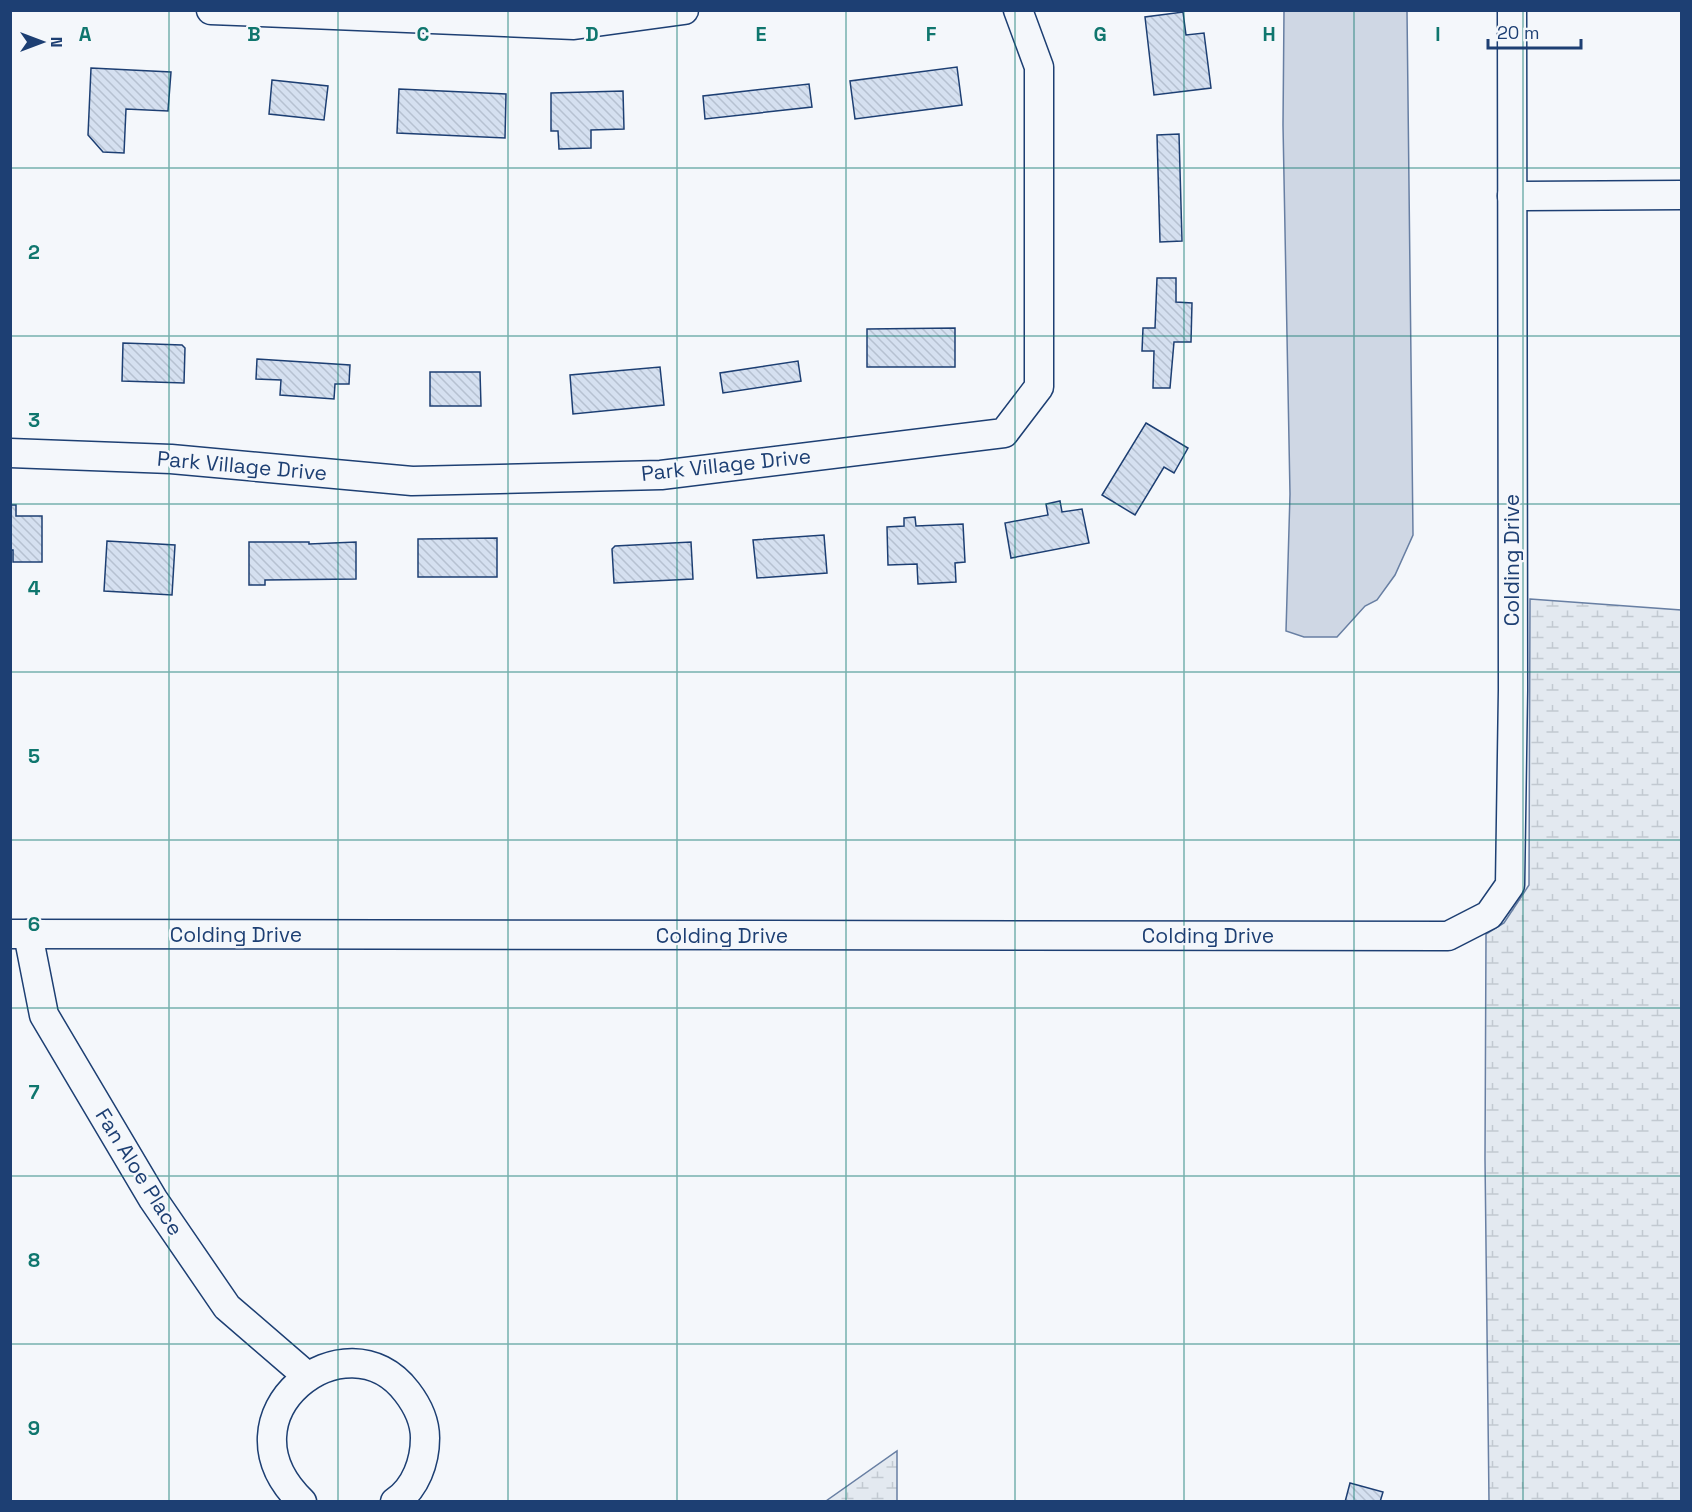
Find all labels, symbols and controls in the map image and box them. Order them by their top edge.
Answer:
north arrow [12,12,72,72]
scale bar [1488,12,1581,50]
text: A [79,21,92,47]
text: B [247,21,261,47]
text: C [417,21,430,47]
text: D [585,21,599,47]
text: E [755,21,767,47]
text: F [926,21,937,47]
text: G [1093,21,1107,47]
text: H [1262,21,1276,47]
text: I [1435,21,1441,47]
text: 20 m [1497,21,1540,44]
text: N [46,37,67,47]
text: 2 [28,239,40,265]
text: 3 [28,407,40,433]
street label: Park Village Drive [640,442,812,487]
street label: Park Village Drive [156,445,328,486]
street label: Colding Drive [1498,494,1525,626]
text: 4 [28,575,41,601]
text: 5 [28,743,40,769]
text: 6 [28,911,40,937]
street label: Colding Drive [170,921,302,948]
street label: Colding Drive [656,922,788,949]
street label: Colding Drive [1142,922,1274,949]
text: 7 [28,1079,40,1105]
street label: Fan Aloe Place [90,1103,189,1240]
text: 8 [28,1247,40,1273]
text: 9 [28,1415,40,1441]

